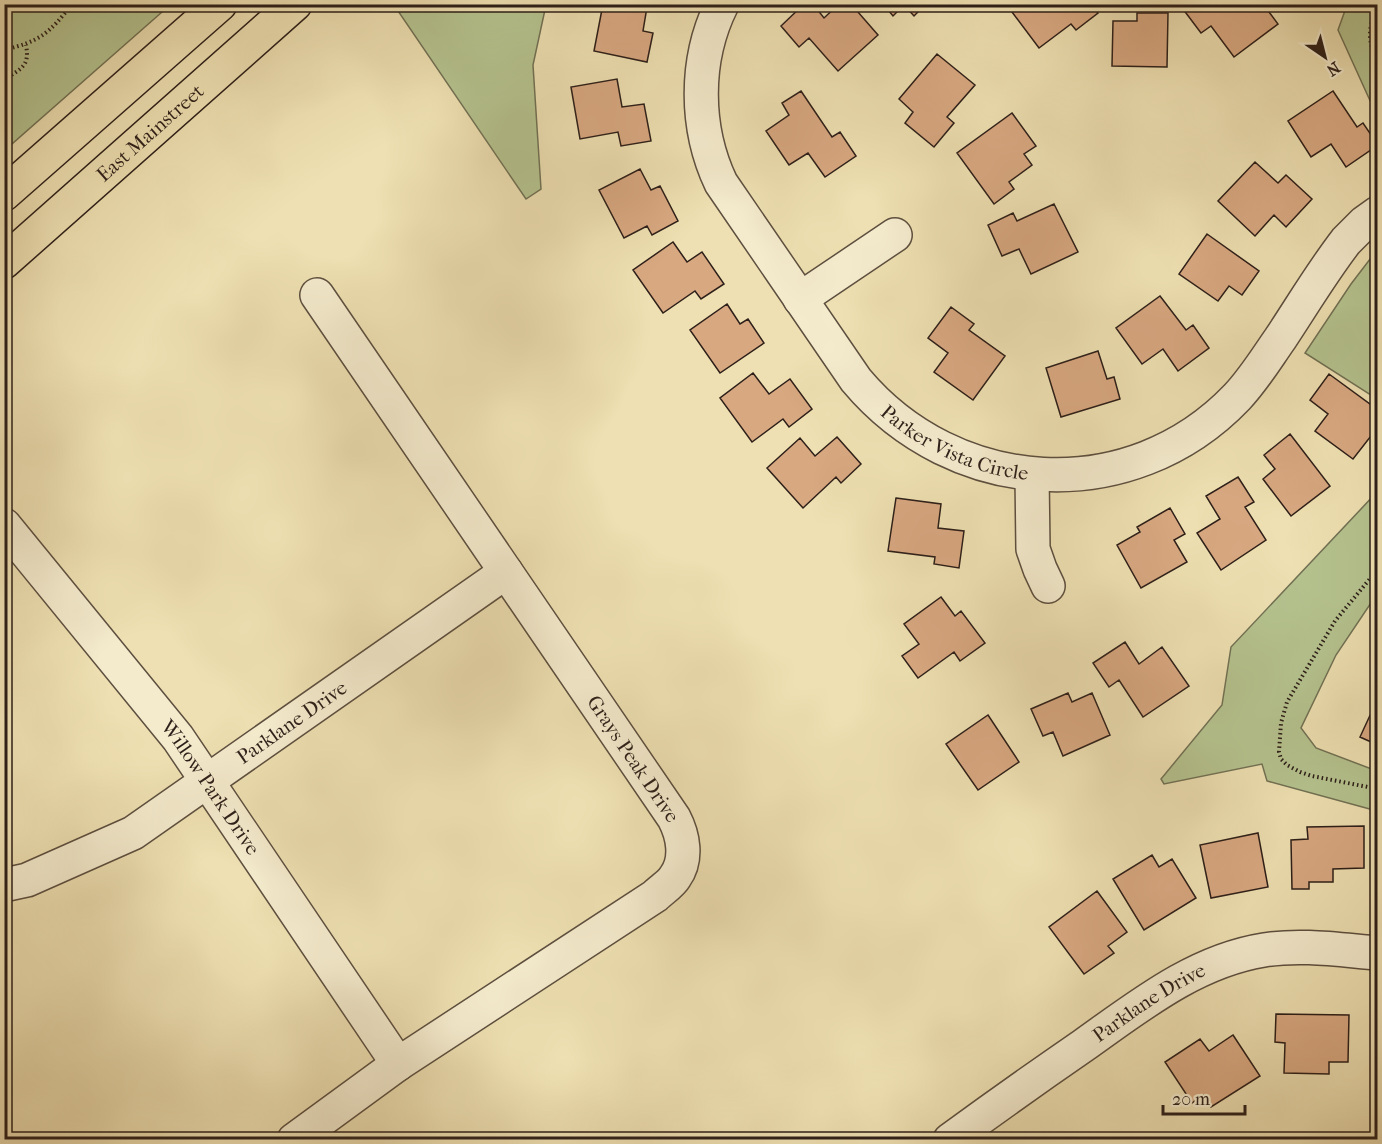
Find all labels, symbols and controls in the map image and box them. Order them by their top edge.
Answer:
north arrow [1295,27,1355,87]
text: N [1322,58,1344,81]
street label: East Mainstreet [92,79,208,186]
street label: Parker Vista Circle [876,400,1030,485]
street label: Parklane Drive [232,676,351,769]
street label: Grays Peak Drive [582,691,684,827]
street label: Willow Park Drive [156,714,265,859]
street label: Parklane Drive [1088,958,1209,1047]
scale bar [1163,1078,1246,1116]
text: 20 m [1172,1089,1210,1110]

